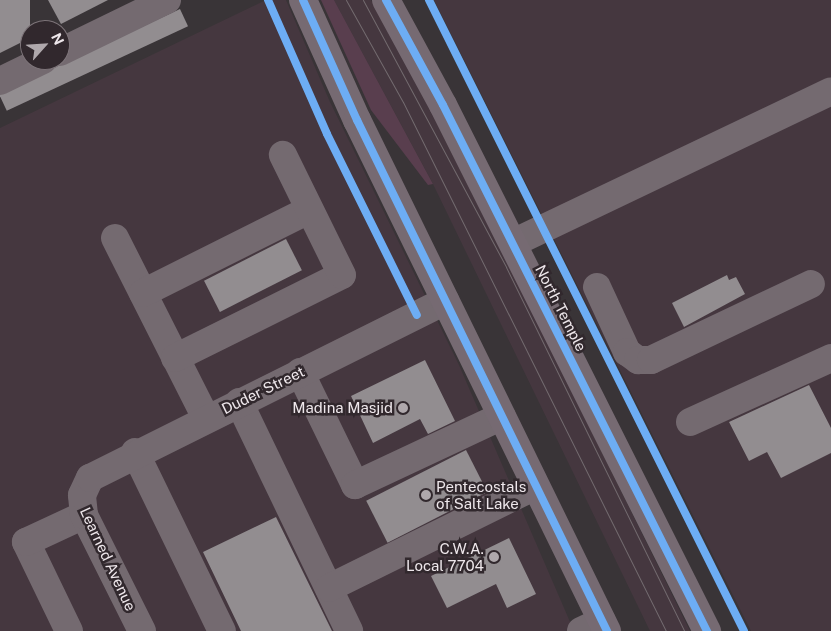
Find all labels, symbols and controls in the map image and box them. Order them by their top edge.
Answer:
north arrow [20,20,70,70]
text: N [48,30,67,47]
street label: North Temple [532,262,590,354]
street label: Duder Street [219,362,307,418]
place label: Madina Masjid [292,399,393,417]
marker: Madina Masjid [397,402,409,414]
place label: Pentecostals of Salt Lake [436,477,526,512]
marker: Pentecostals of Salt Lake [420,489,432,501]
street label: Learned Avenue [76,504,140,614]
place label: C.W.A. Local 7704 [406,539,484,574]
marker: C.W.A. Local 7704 [488,551,500,563]

